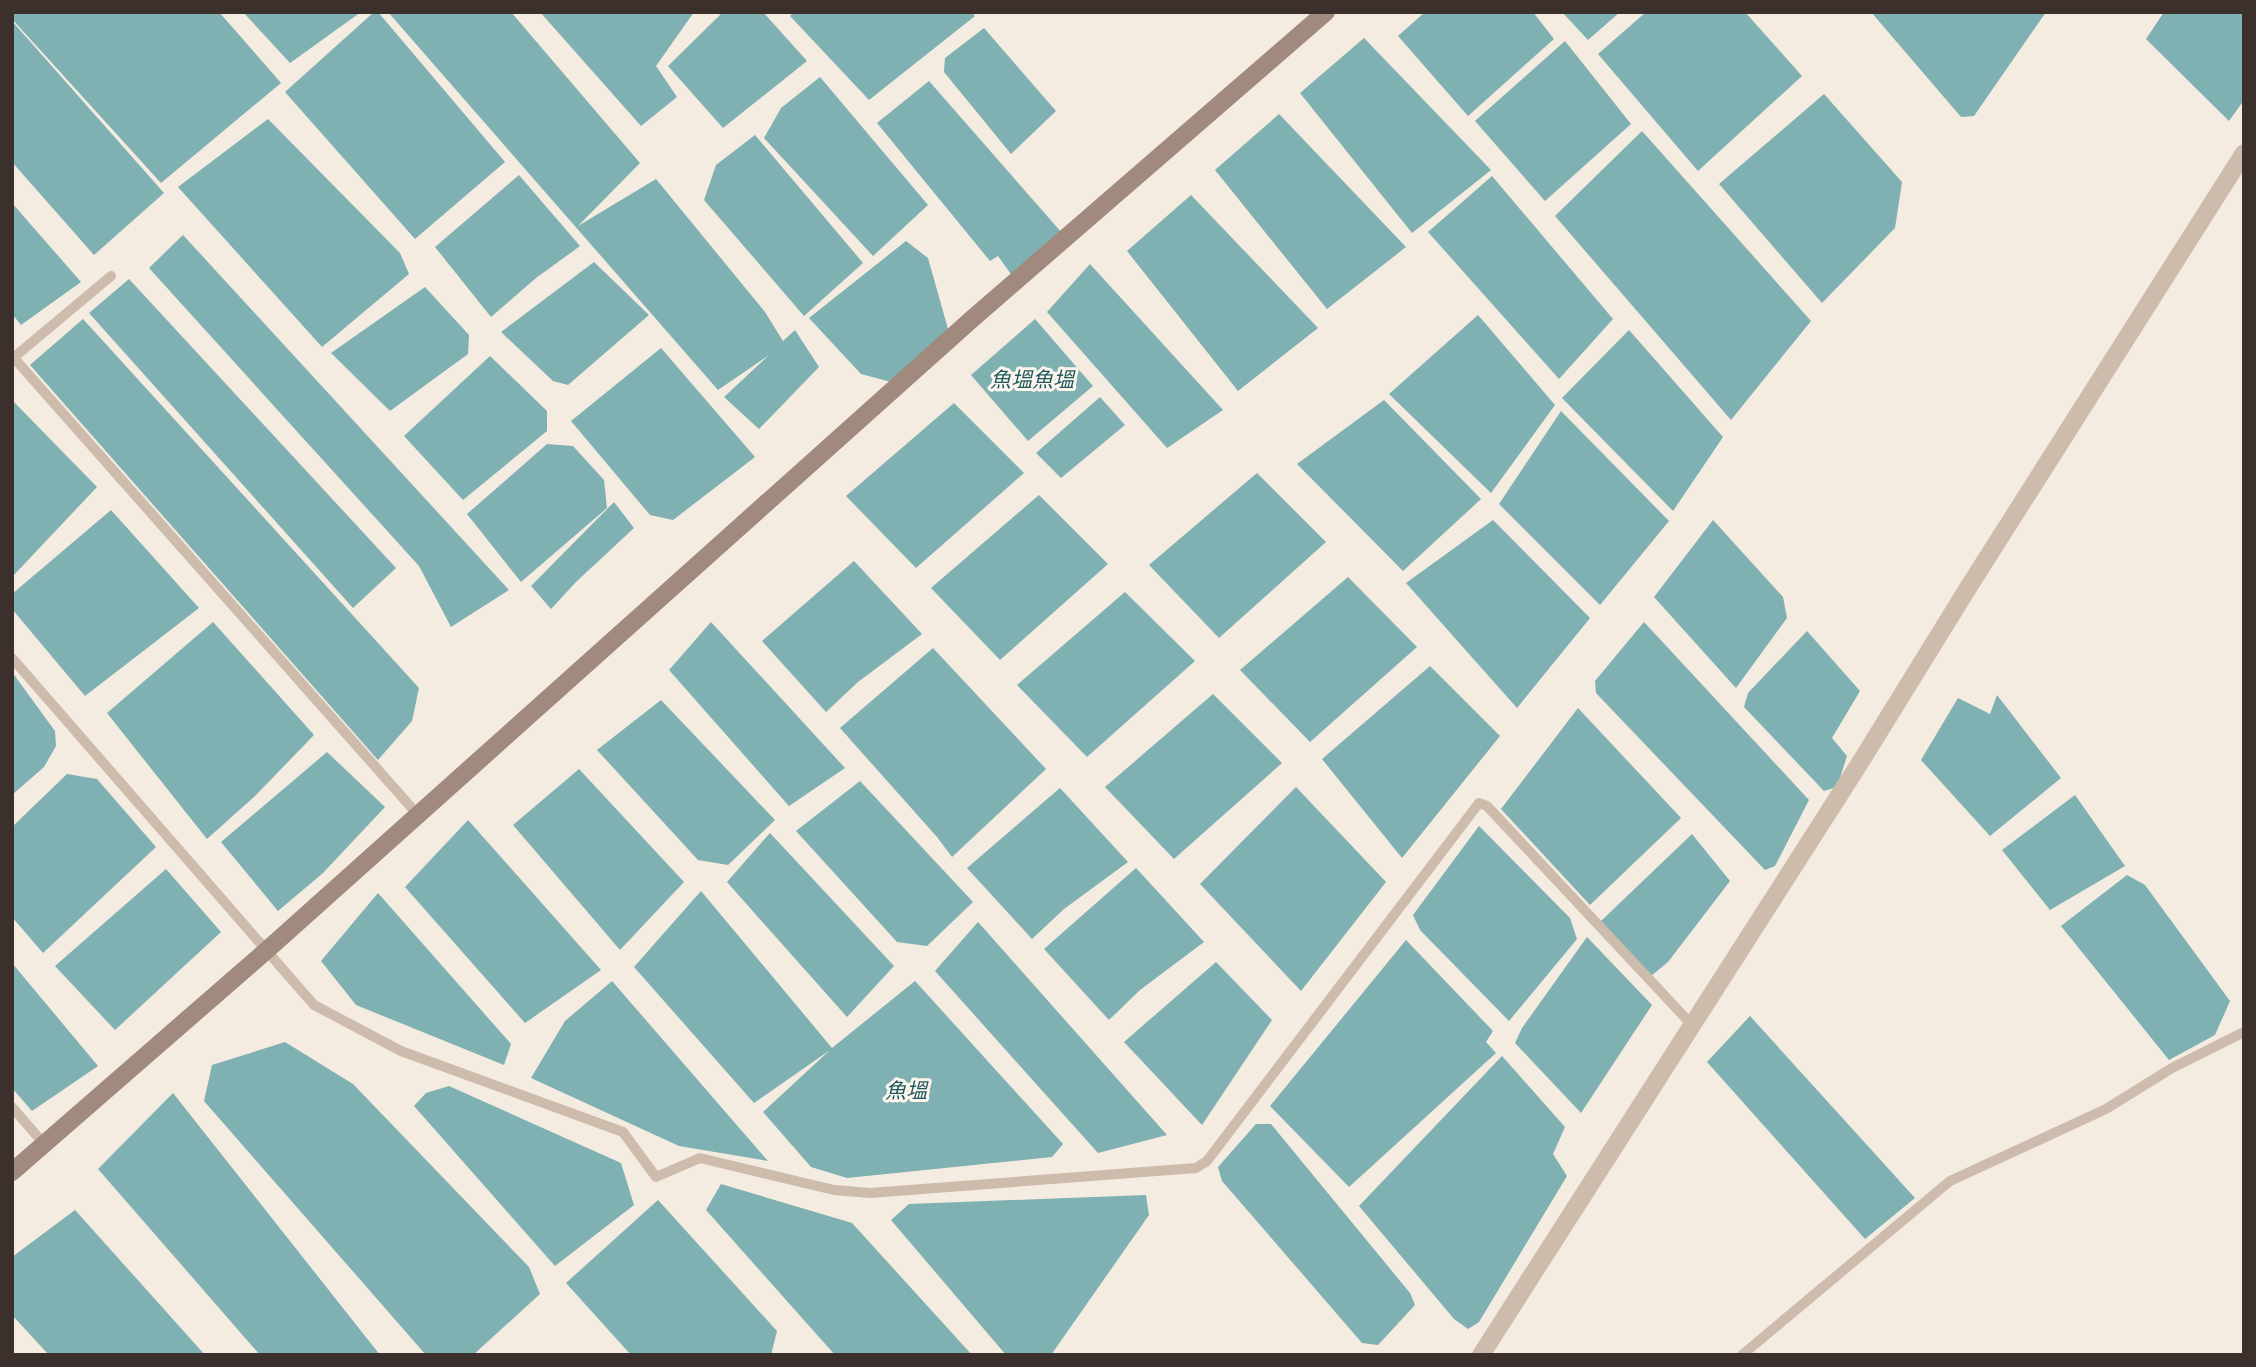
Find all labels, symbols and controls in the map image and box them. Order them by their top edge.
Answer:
water label: 魚塭魚塭 [990,368,1076,392]
water label: 魚塭 [885,1079,929,1103]

